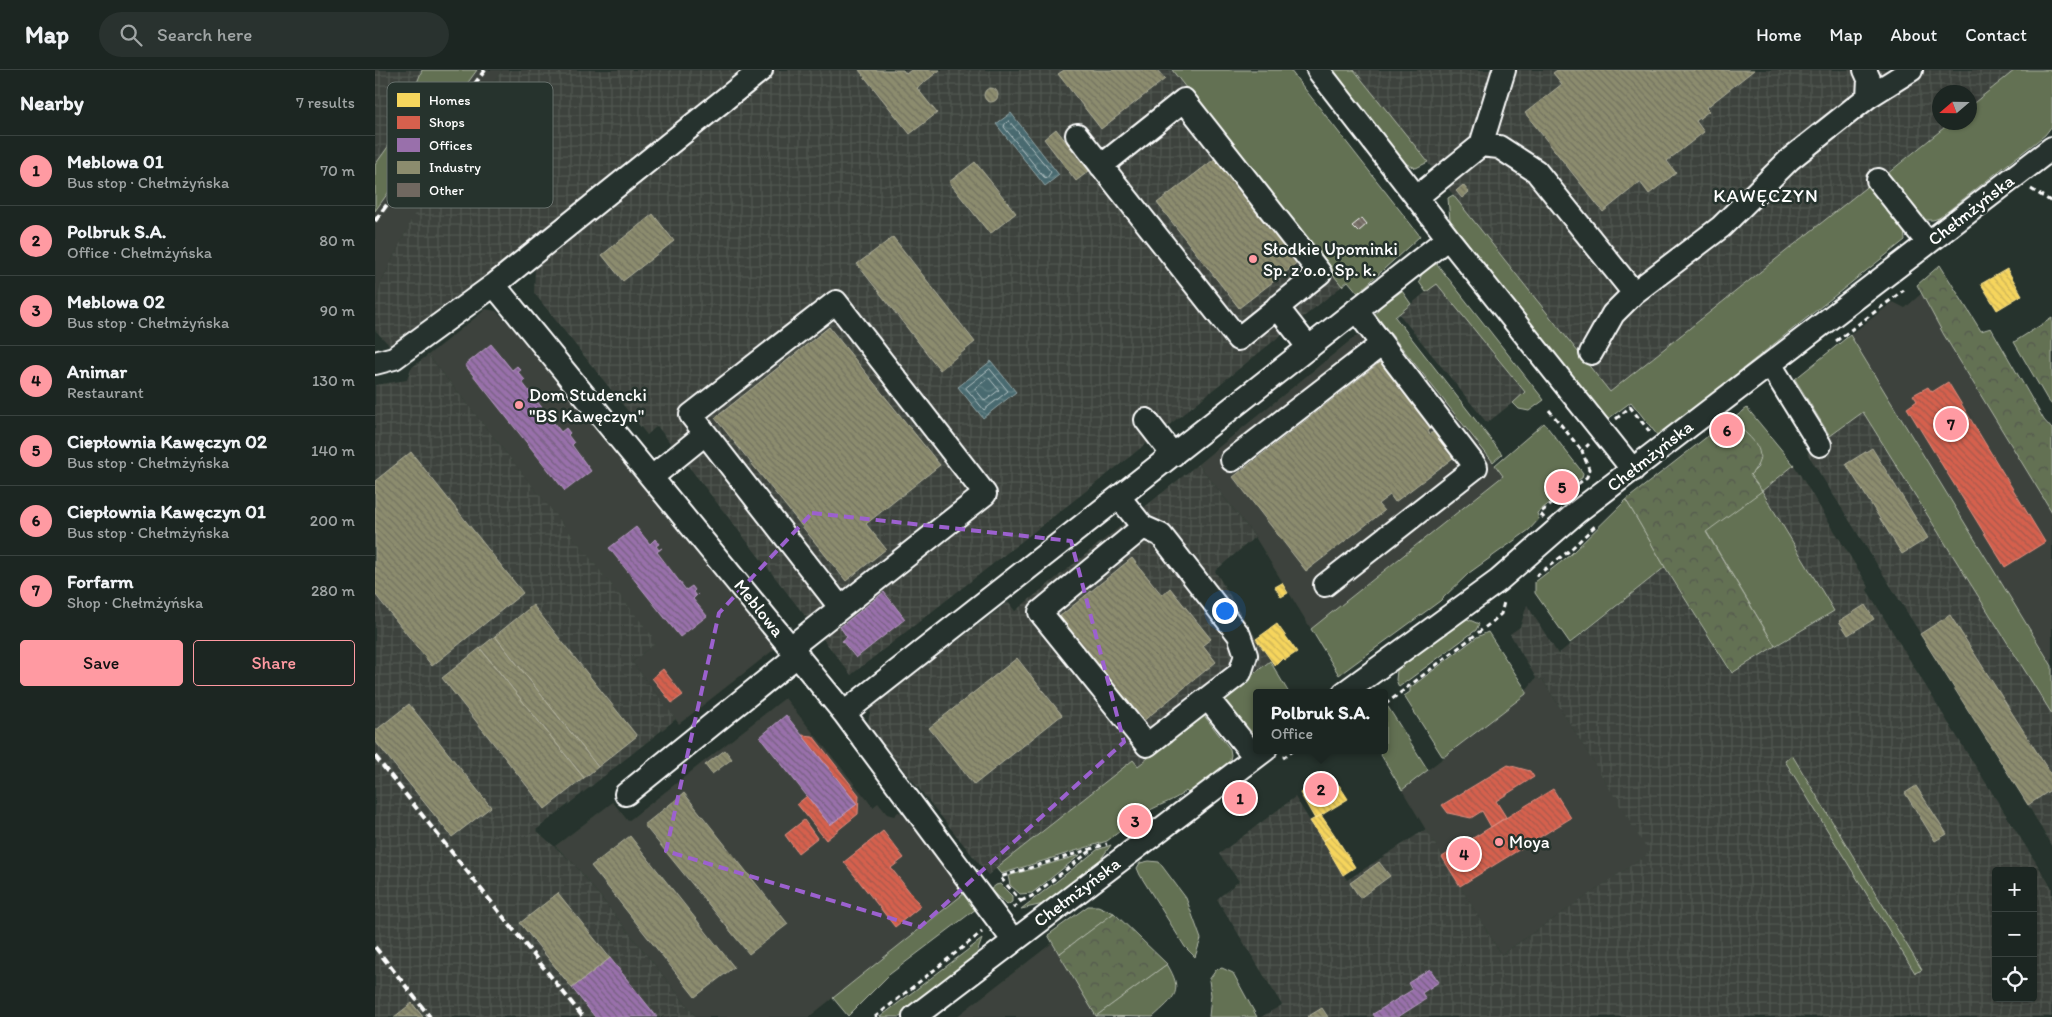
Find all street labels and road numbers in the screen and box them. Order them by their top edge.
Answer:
street label: Chełmżyńska [1924,169,2019,250]
street label: Chełmżyńska [1603,415,1698,496]
street label: Meblowa [729,575,789,642]
street label: Chełmżyńska [1029,852,1125,932]

